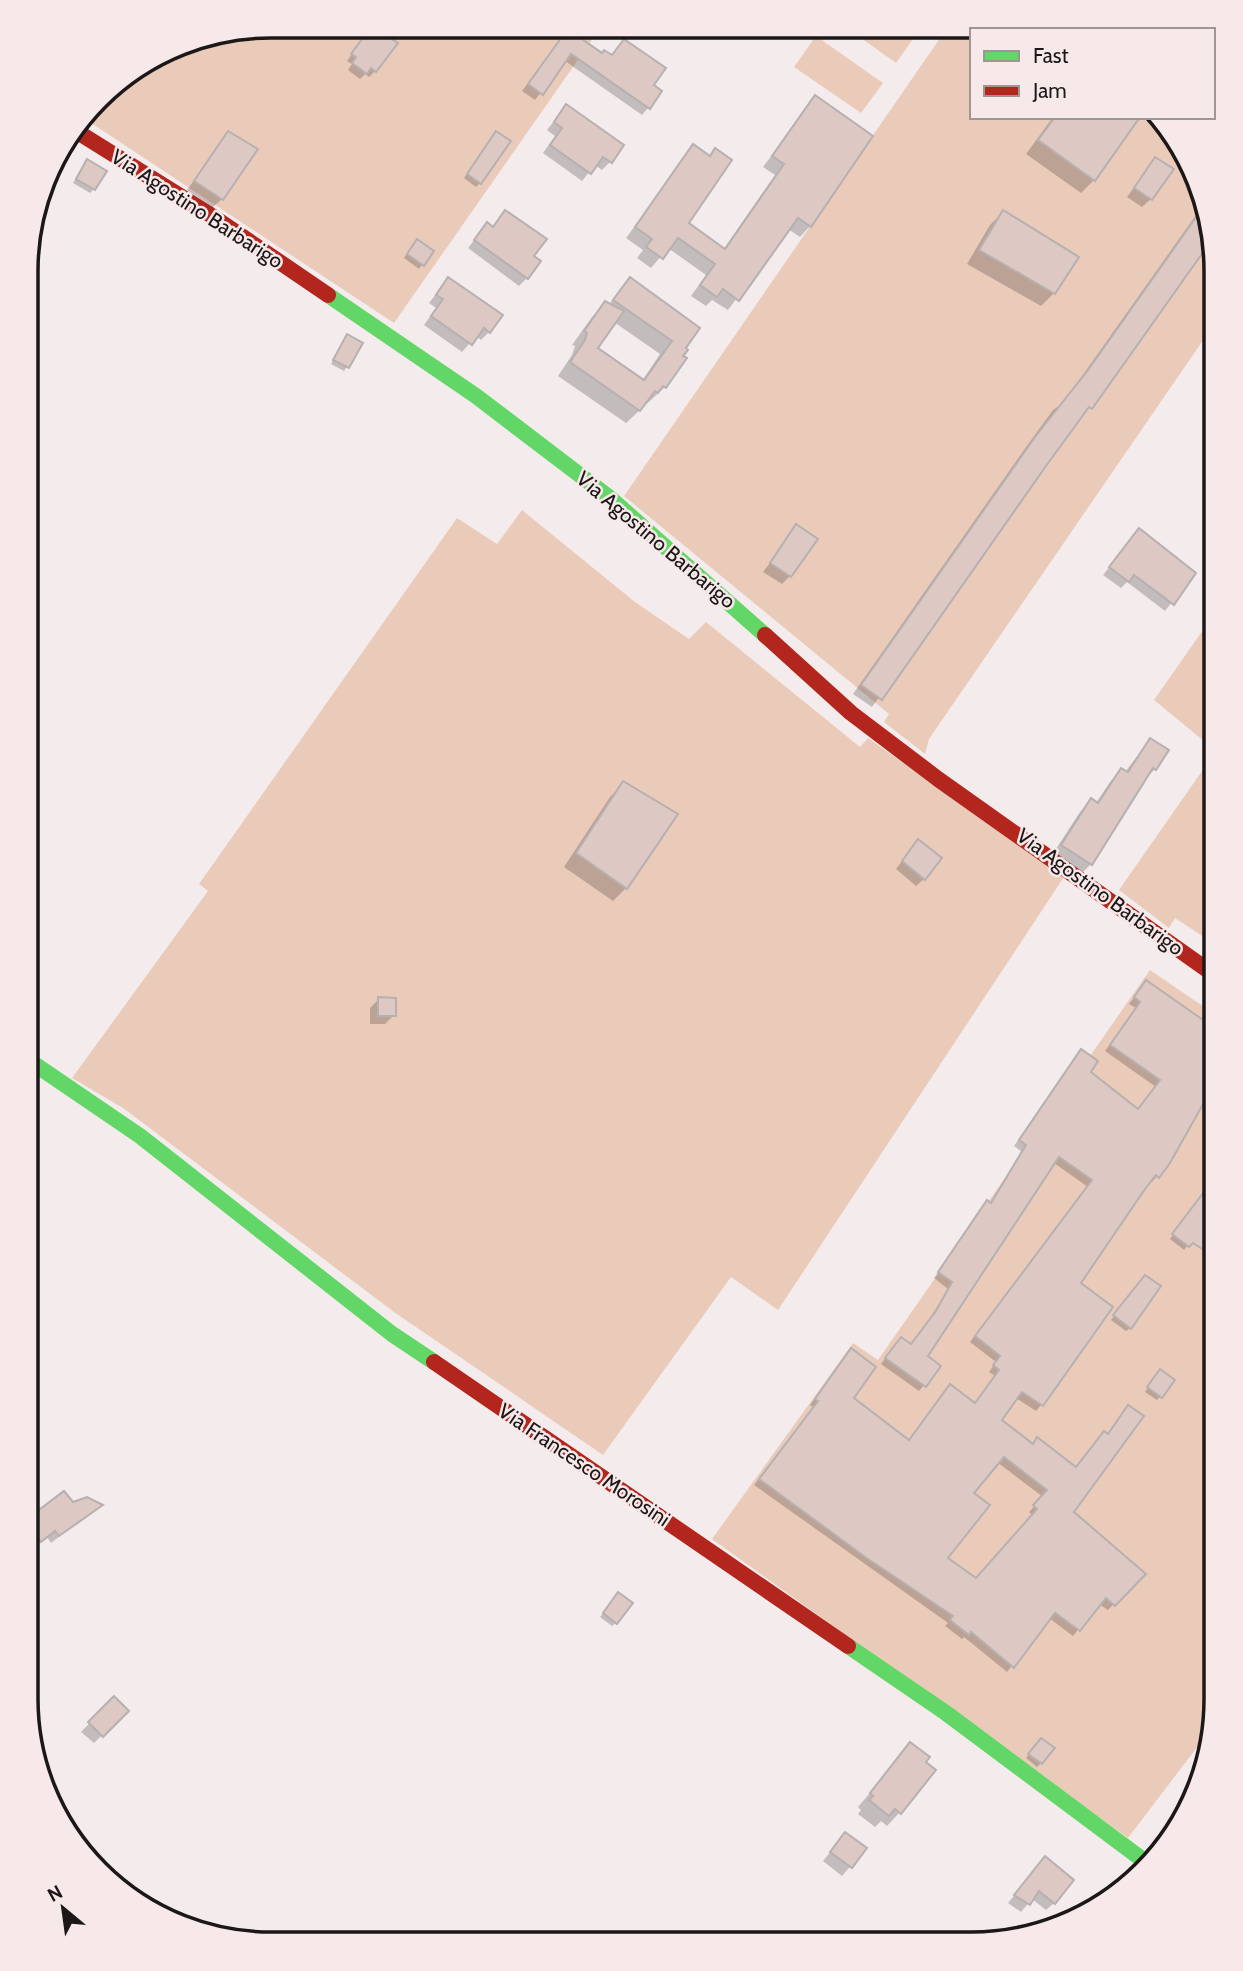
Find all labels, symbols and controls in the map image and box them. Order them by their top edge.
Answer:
legend [970,28,1215,119]
text: Fast [1033,43,1069,68]
text: Jam [1032,78,1067,103]
street label: Via Agostino Barbarigo [107,144,288,274]
street label: Via Agostino Barbarigo [572,466,741,614]
street label: Via Agostino Barbarigo [1012,823,1189,961]
street label: Via Francesco Morosini [494,1398,675,1531]
north arrow [28,1873,98,1943]
text: N [44,1880,66,1907]

